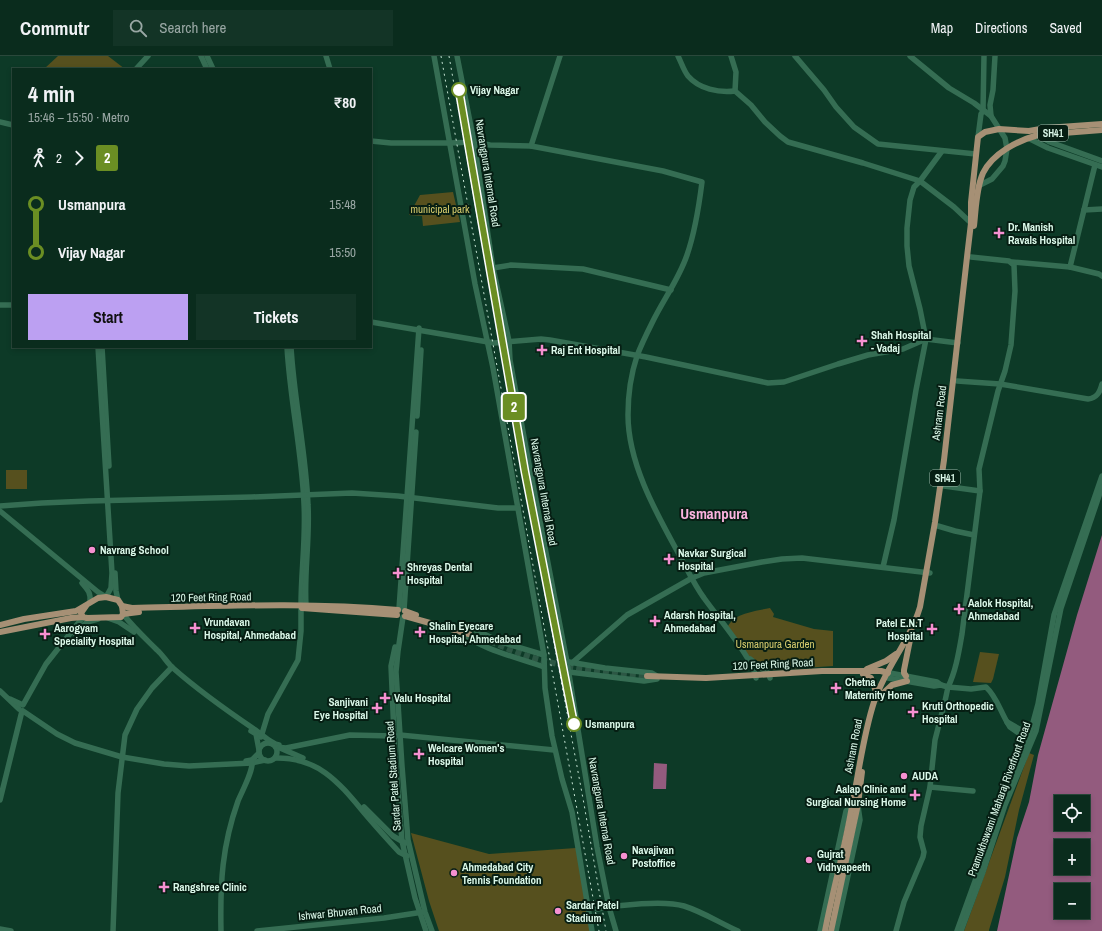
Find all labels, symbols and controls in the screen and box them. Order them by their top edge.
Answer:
search box [113,10,393,46]
text: Commutr [20,15,89,41]
icon: search [127,17,149,39]
text: Search here [159,17,226,38]
text: Map [931,19,953,37]
text: Directions [975,19,1027,37]
text: Saved [1049,19,1082,37]
text: 4 min [28,79,75,109]
marker: Vijay Nagar [451,82,467,98]
place label: Vijay Nagar [470,83,519,97]
text: ₹80 [334,92,356,113]
text: 15:46 – 15:50 · Metro [28,109,129,126]
street label: Navrangpura Internal Road [473,118,503,228]
road number: SH41 [1038,125,1068,141]
icon: walk [28,147,50,169]
icon: forward [68,147,90,169]
text: 2 [104,149,110,167]
text: 2 [56,150,62,167]
text: Usmanpura [58,194,126,215]
text: 15:48 [329,196,356,213]
park label: municipal park [410,202,470,216]
place label: Dr. Manish Ravals Hospital [1008,220,1075,247]
marker: Dr. Manish Ravals Hospital [993,227,1005,239]
text: Vijay Nagar [58,242,125,263]
text: 15:50 [329,244,356,261]
button: Start [28,294,188,340]
button: Tickets [196,294,356,340]
place label: Shah Hospital - Vadaj [871,328,931,355]
marker: Shah Hospital - Vadaj [856,335,868,347]
place label: Raj Ent Hospital [551,343,620,357]
marker: Raj Ent Hospital [536,344,548,356]
street label: Ashram Road [929,385,949,442]
line badge: 2 [501,394,527,420]
text: 2 [511,398,517,416]
street label: Navrangpura Internal Road [528,437,560,547]
road number: SH41 [930,470,960,486]
district label: Usmanpura [680,503,748,524]
place label: Navrang School [100,543,169,557]
marker: Navrang School [87,545,97,555]
place label: Navkar Surgical Hospital [678,546,746,573]
marker: Navkar Surgical Hospital [663,553,675,565]
place label: Shreyas Dental Hospital [407,560,472,587]
marker: Shreyas Dental Hospital [392,567,404,579]
street label: 120 Feet Ring Road [170,589,252,605]
place label: Aalok Hospital, Ahmedabad [968,596,1034,623]
marker: Aalok Hospital, Ahmedabad [953,603,965,615]
place label: Adarsh Hospital, Ahmedabad [664,608,736,635]
place label: Vrundavan Hospital, Ahmedabad [204,615,296,642]
marker: Adarsh Hospital, Ahmedabad [649,615,661,627]
place label: Patel E.N.T Hospital [876,616,923,643]
place label: Shalin Eyecare Hospital, Ahmedabad [429,619,521,646]
place label: Aarogyam Speciality Hospital [54,621,134,648]
marker: Vrundavan Hospital, Ahmedabad [189,622,201,634]
marker: Patel E.N.T Hospital [926,623,938,635]
marker: Shalin Eyecare Hospital, Ahmedabad [414,626,426,638]
marker: Aarogyam Speciality Hospital [39,628,51,640]
park label: Usmanpura Garden [735,637,815,651]
street label: 120 Feet Ring Road [732,655,814,673]
place label: Chetna Maternity Home [845,675,913,702]
marker: Chetna Maternity Home [830,682,842,694]
place label: Valu Hospital [394,691,451,705]
marker: Valu Hospital [379,692,391,704]
place label: Sanjivani Eye Hospital [314,695,368,722]
place label: Kruti Orthopedic Hospital [922,699,994,726]
marker: Sanjivani Eye Hospital [371,702,383,714]
marker: Kruti Orthopedic Hospital [907,706,919,718]
marker: Usmanpura [566,716,582,732]
place label: Usmanpura [585,717,635,731]
street label: Ashram Road [841,718,865,775]
street label: Sardar Patel Stadium Road [382,720,404,832]
street label: Pramukhswami Maharaj Riverfront Road [964,720,1034,878]
place label: Welcare Women's Hospital [428,741,505,768]
marker: Welcare Women's Hospital [413,748,425,760]
street label: Navrangpura Internal Road [586,756,618,866]
place label: AUDA [912,769,939,783]
marker: AUDA [899,771,909,781]
place label: Aalap Clinic and Surgical Nursing Home [806,782,906,809]
marker: Aalap Clinic and Surgical Nursing Home [909,789,921,801]
map controls [1054,795,1090,919]
button: locate [1054,795,1090,831]
button: + [1054,839,1090,875]
place label: Navajivan Postoffice [632,843,676,870]
place label: Gujrat Vidhyapeeth [817,847,870,874]
marker: Navajivan Postoffice [619,851,629,861]
marker: Gujrat Vidhyapeeth [804,855,814,865]
place label: Ahmedabad City Tennis Foundation [462,860,542,887]
marker: Ahmedabad City Tennis Foundation [449,868,459,878]
place label: Rangshree Clinic [173,880,247,894]
marker: Rangshree Clinic [158,881,170,893]
button: − [1054,883,1090,919]
place label: Sardar Patel Stadium [566,898,619,925]
street label: Ishwar Bhuvan Road [298,901,382,923]
marker: Sardar Patel Stadium [553,906,563,916]

